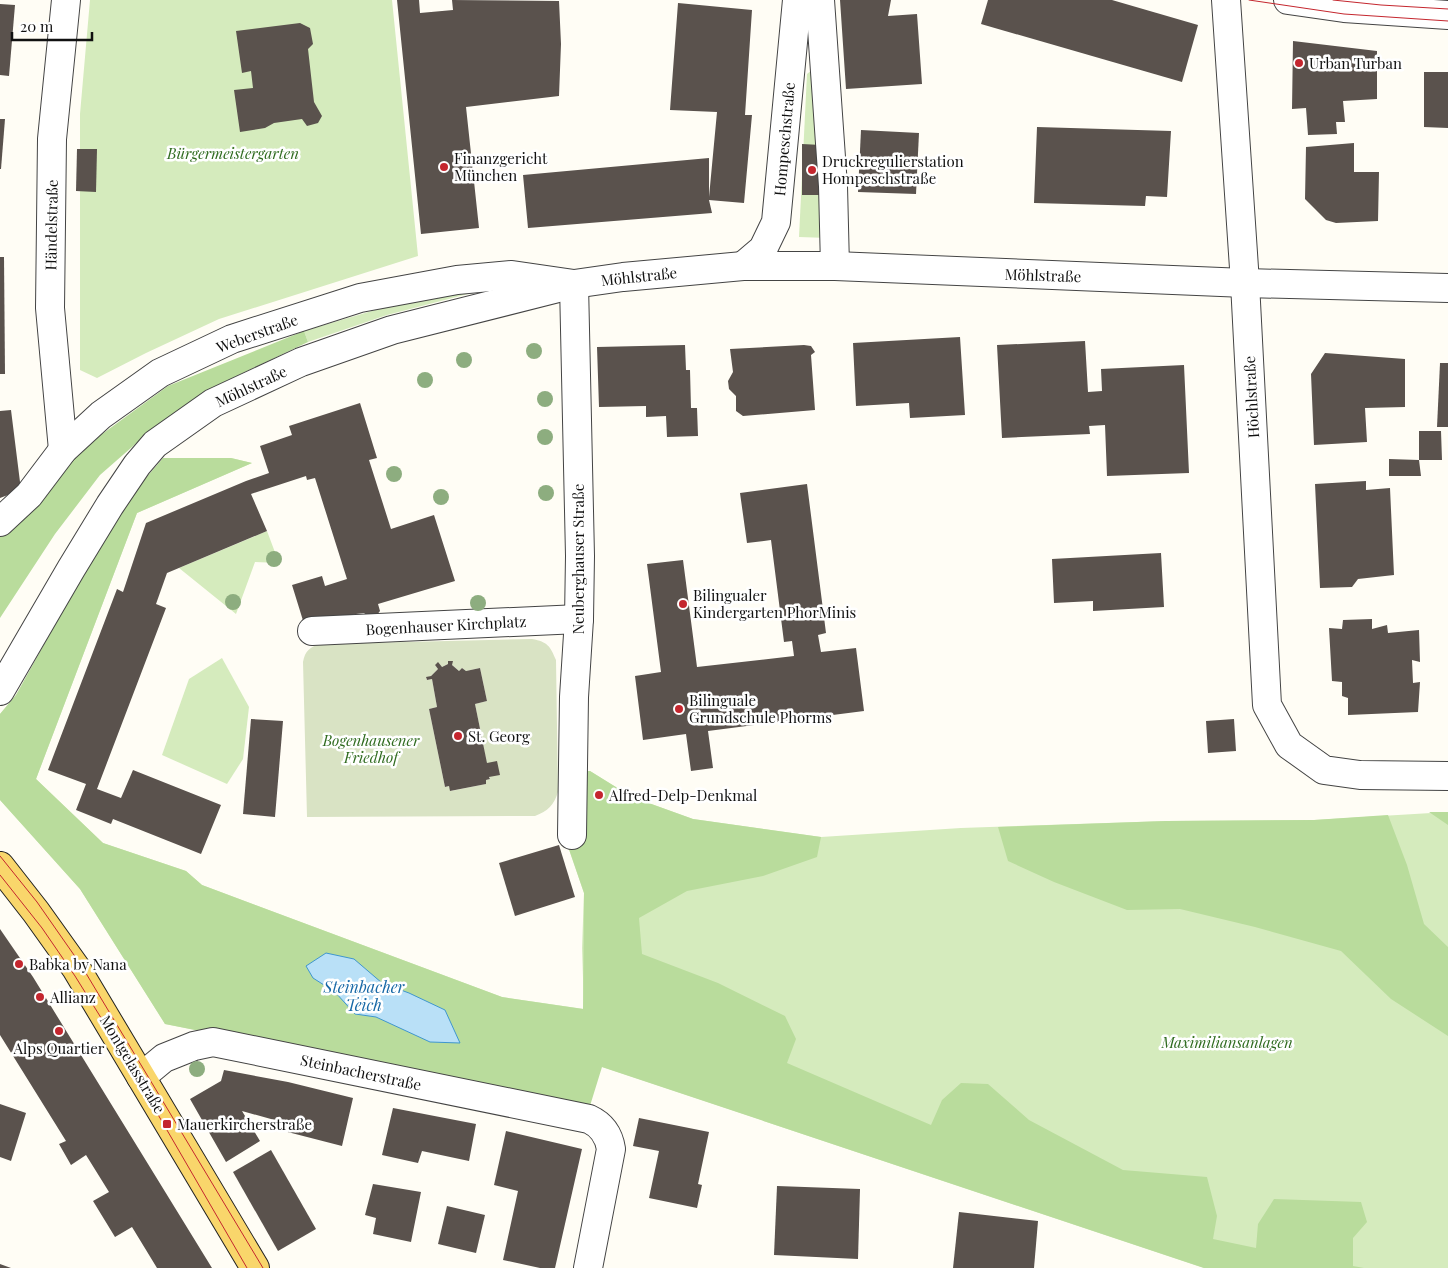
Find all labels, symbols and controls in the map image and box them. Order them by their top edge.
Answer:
scale bar [12,10,92,42]
text: 20 m [20,16,54,36]
place label: Urban Turban [1309,53,1402,73]
marker: Urban Turban [1293,57,1305,69]
street label: Hompeschstraße [769,81,799,197]
park label: Bürgermeistergarten [166,143,299,163]
place label: Finanzgericht München [454,148,548,185]
place label: Druckregulierstation Hompeschstraße [822,151,964,188]
marker: Finanzgericht München [438,161,450,173]
marker: Druckregulierstation Hompeschstraße [806,164,818,176]
street label: Händelstraße [40,179,62,271]
street label: Möhlstraße [600,262,678,290]
street label: Möhlstraße [1004,264,1082,286]
street label: Weberstraße [213,309,301,357]
street label: Höchlstraße [1239,355,1263,439]
street label: Möhlstraße [212,361,290,411]
street label: Neuberghauser Straße [568,484,588,634]
place label: Bilingualer Kindergarten PhorMinis [693,585,856,622]
marker: Bilingualer Kindergarten PhorMinis [677,598,689,610]
street label: Bogenhauser Kirchplatz [365,611,527,639]
place label: Bilinguale Grundschule Phorms [689,690,832,727]
marker: Bilinguale Grundschule Phorms [673,703,685,715]
place label: St. Georg [468,726,530,746]
park label: Bogenhausener Friedhof [322,730,420,767]
marker: St. Georg [452,730,464,742]
place label: Alfred-Delp-Denkmal [608,785,757,805]
marker: Alfred-Delp-Denkmal [593,789,605,801]
place label: Babka by Nana [29,954,127,974]
marker: Babka by Nana [13,958,25,970]
water label: Steinbacher Teich [323,976,406,1015]
place label: Allianz [49,987,96,1007]
marker: Allianz [34,991,46,1003]
street label: Montgelasstraße [96,1011,170,1117]
marker: Alps Quartier [53,1025,65,1037]
park label: Maximiliansanlagen [1160,1032,1293,1052]
place label: Alps Quartier [13,1038,105,1058]
street label: Steinbacherstraße [299,1049,423,1095]
place label: Mauerkircherstraße [177,1114,312,1134]
marker: Mauerkircherstraße [161,1118,173,1130]

